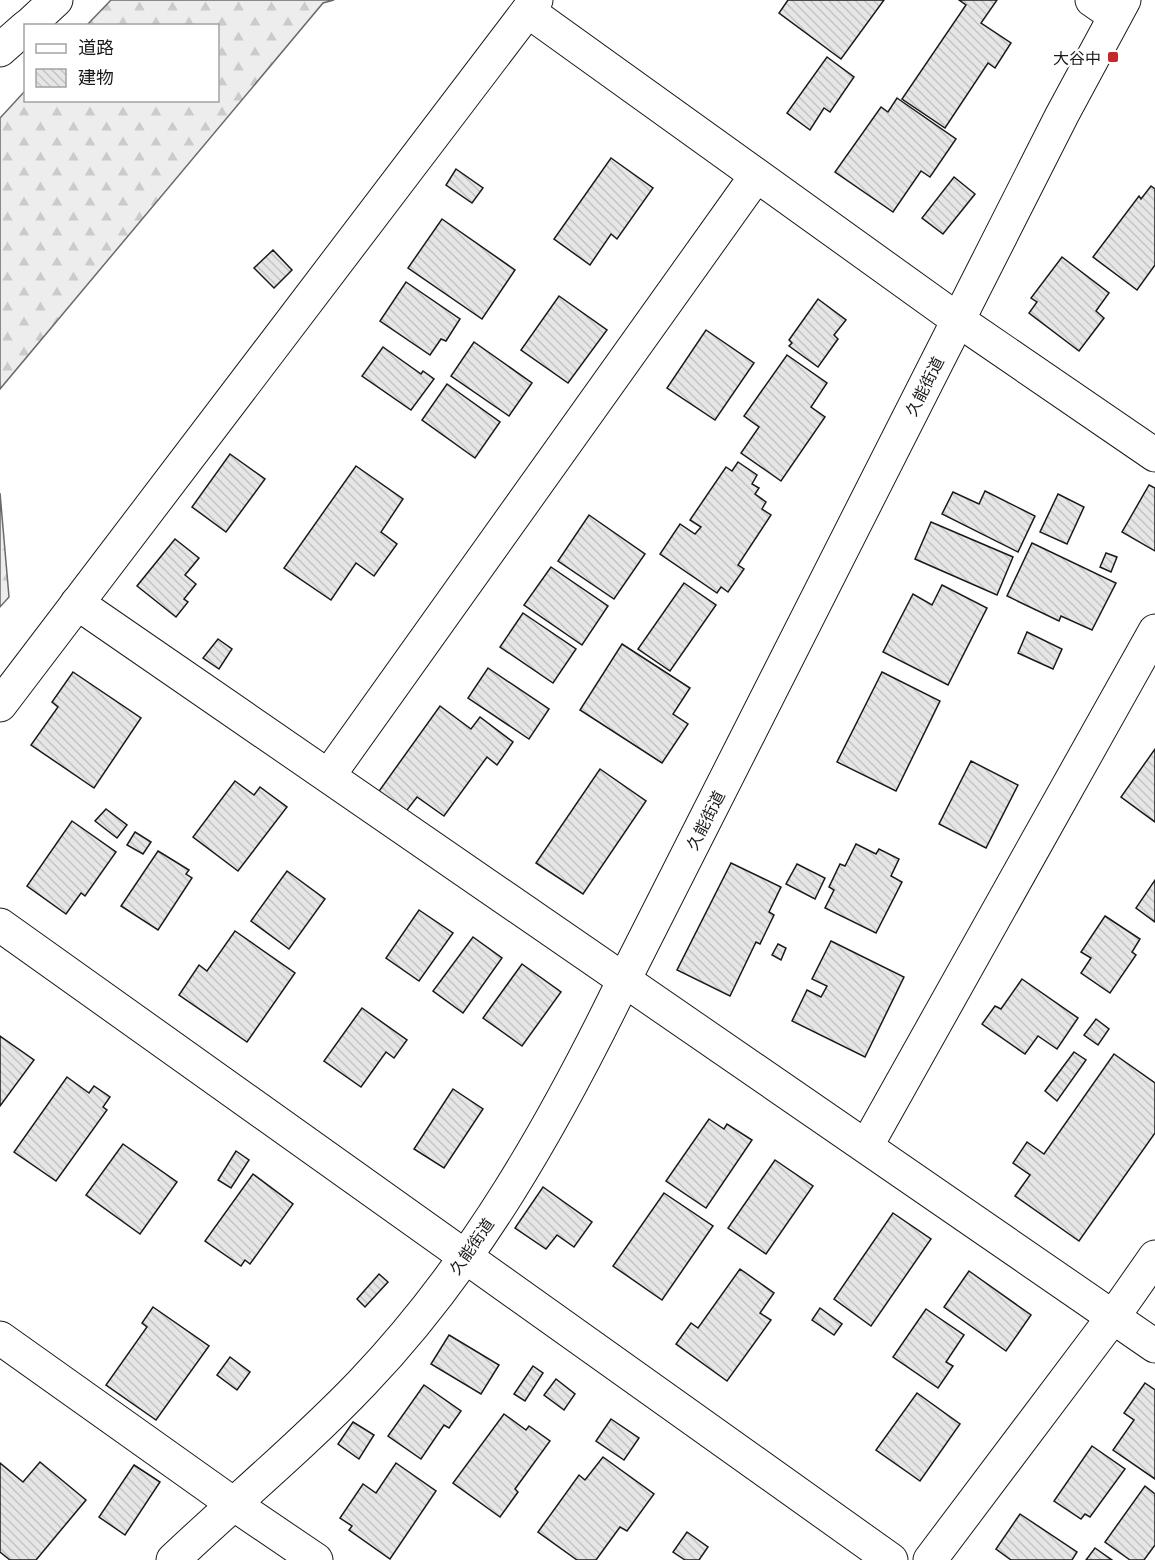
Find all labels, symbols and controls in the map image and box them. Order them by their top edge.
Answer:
legend [24,24,219,102]
text: 道路 [78,36,114,58]
place label: 大谷中 [1053,48,1101,67]
marker: 大谷中 [1106,50,1120,64]
text: 建物 [78,66,114,88]
street label: 久能街道 [901,353,947,419]
street label: 久能街道 [682,787,728,853]
street label: 久能街道 [445,1214,497,1278]

